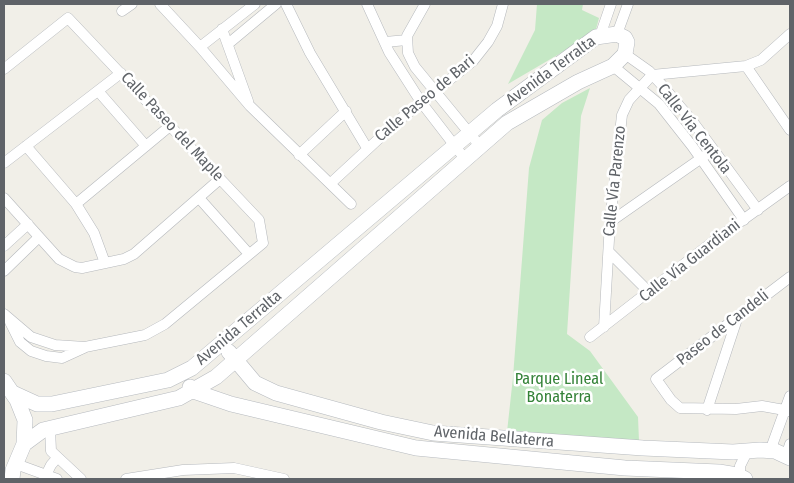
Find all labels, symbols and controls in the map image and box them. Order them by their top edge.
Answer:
street label: Avenida Terralta [502,32,600,110]
street label: Calle Paseo de Bari [371,52,479,146]
street label: Calle Paseo del Maple [117,68,227,186]
street label: Calle Vía Centola [653,80,735,178]
street label: Calle Vía Parenzo [600,125,630,237]
street label: Calle Vía Guardiani [636,216,744,306]
street label: Paseo de Candeli [673,286,773,370]
street label: Avenida Terralta [192,287,286,369]
park label: Parque Lineal Bonaterra [515,370,603,408]
street label: Avenida Bellaterra [433,422,555,452]

